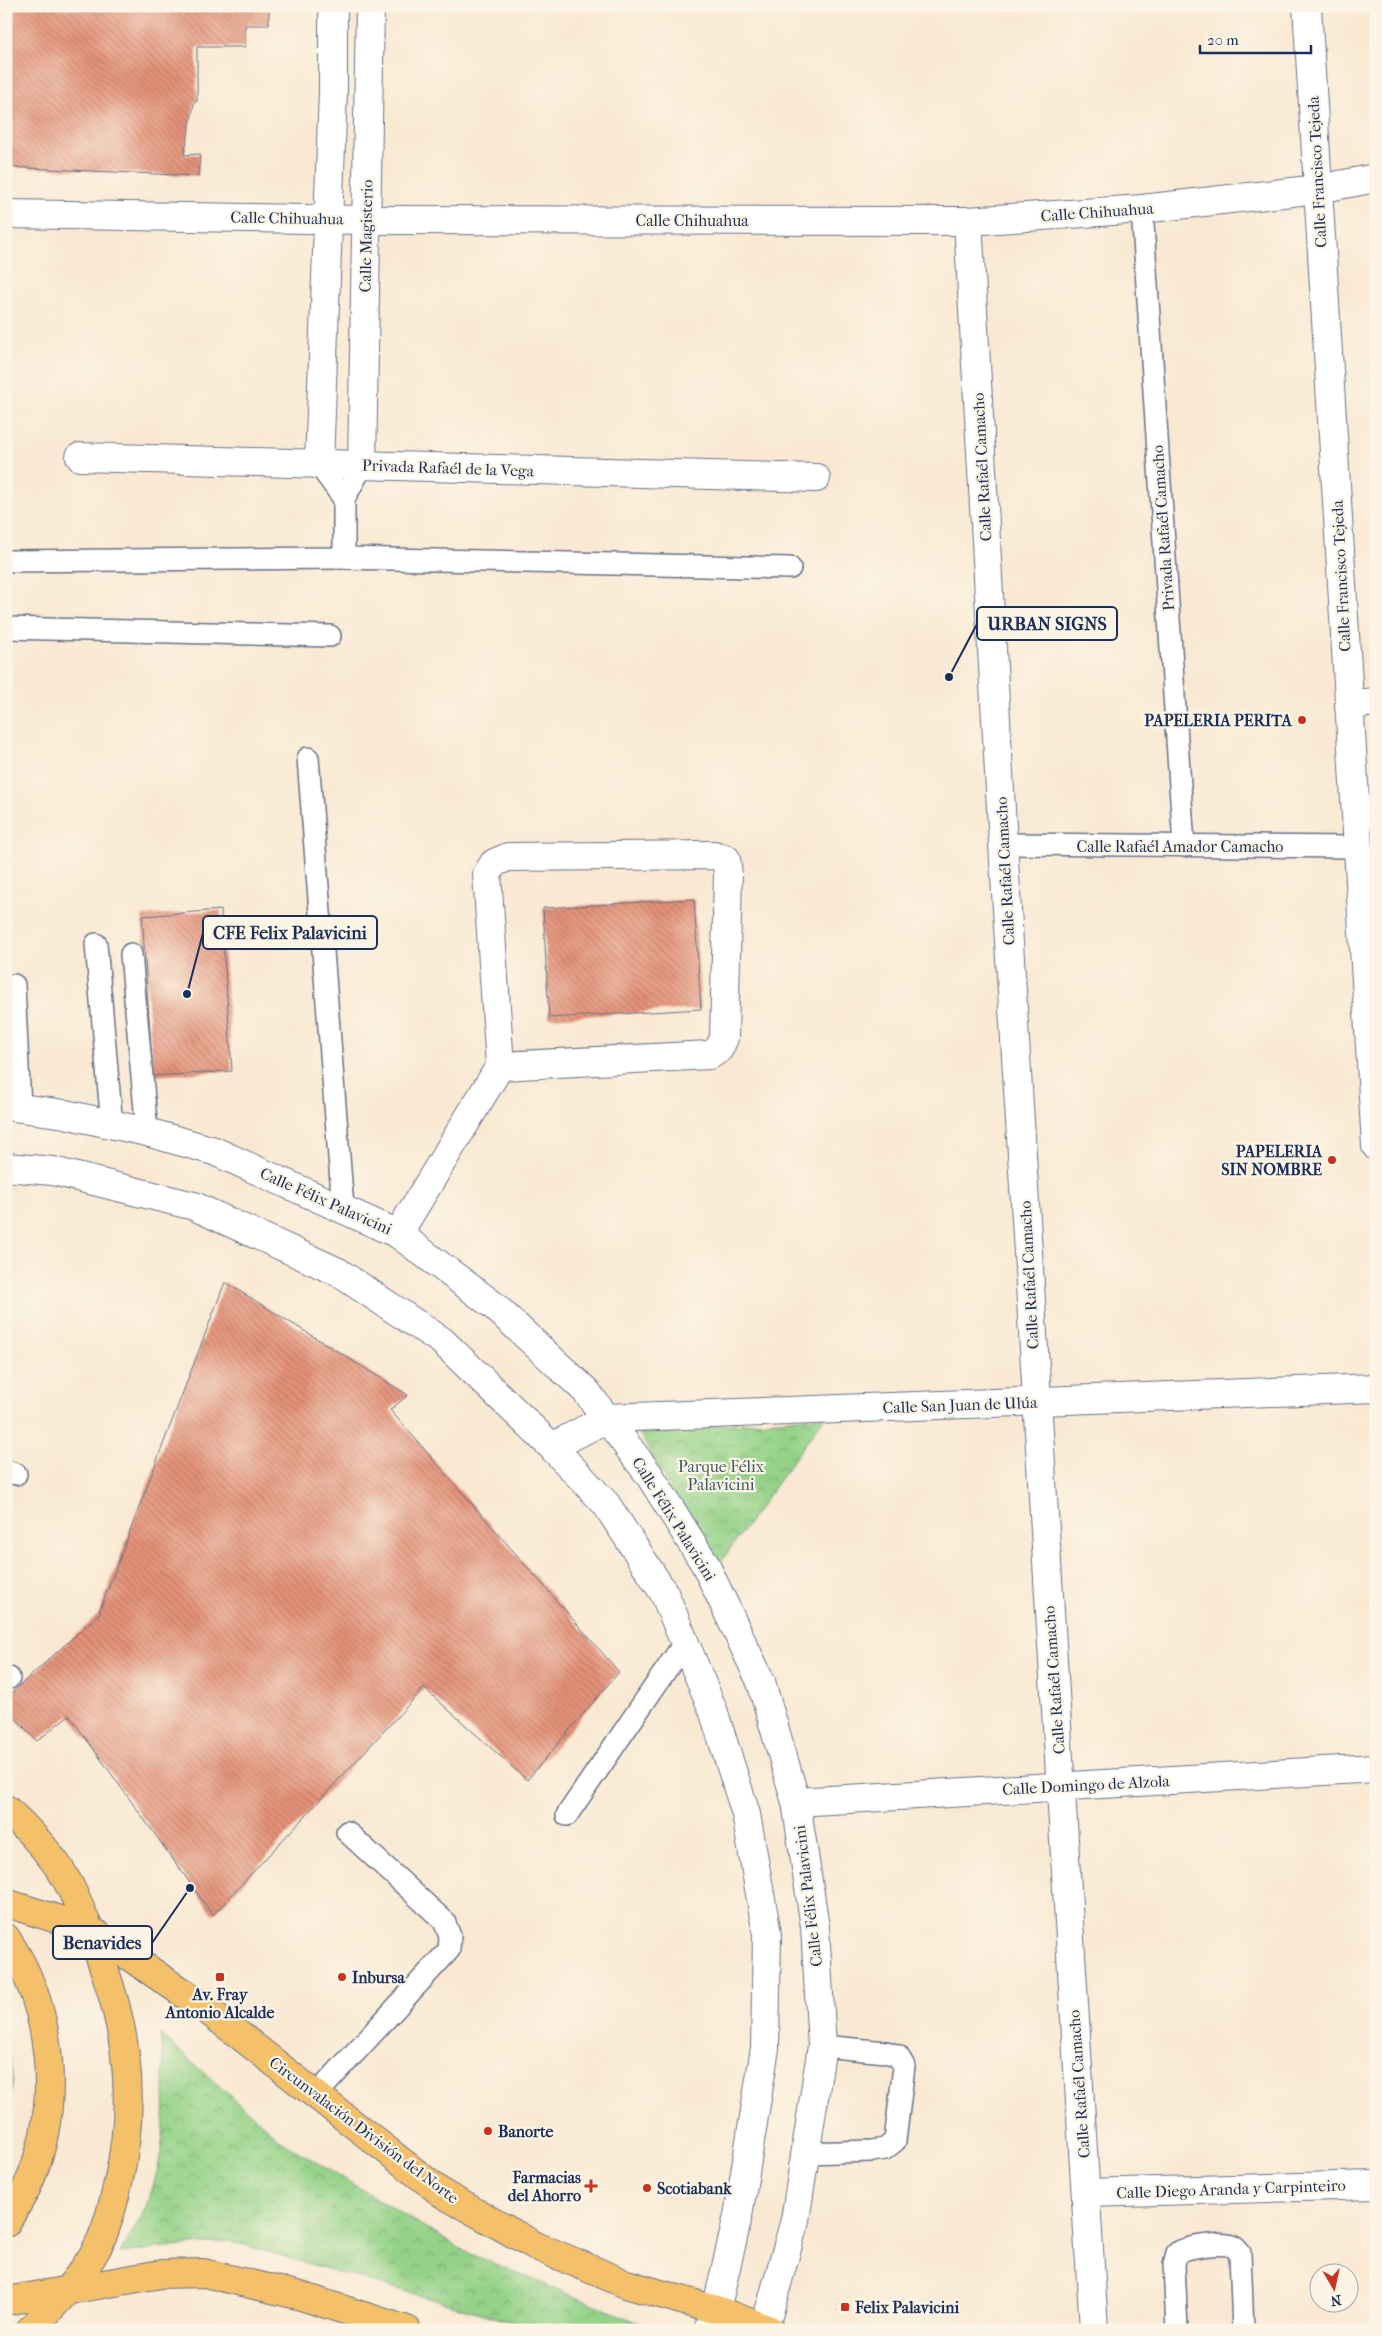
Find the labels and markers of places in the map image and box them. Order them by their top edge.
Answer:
callout: URBAN SIGNS [977,607,1117,640]
place label: PAPELERIA PERITA [1144,711,1293,730]
marker: PAPELERIA PERITA [1296,714,1308,726]
callout: CFE Felix Palavicini [203,916,377,949]
place label: PAPELERIA SIN NOMBRE [1221,1142,1323,1179]
marker: PAPELERIA SIN NOMBRE [1326,1154,1338,1166]
callout: Benavides [53,1926,152,1959]
place label: Inbursa [352,1968,405,1987]
marker: Av. Fray Antonio Alcalde [214,1971,226,1983]
marker: Inbursa [336,1971,348,1983]
place label: Av. Fray Antonio Alcalde [165,1985,274,2022]
place label: Banorte [498,2122,554,2141]
marker: Banorte [482,2125,494,2137]
place label: Farmacias del Ahorro [508,2168,581,2205]
place label: Scotiabank [657,2179,732,2198]
marker: Farmacias del Ahorro [585,2180,597,2192]
marker: Scotiabank [641,2182,653,2194]
place label: Felix Palavicini [854,2298,959,2317]
marker: Felix Palavicini [839,2301,851,2313]

